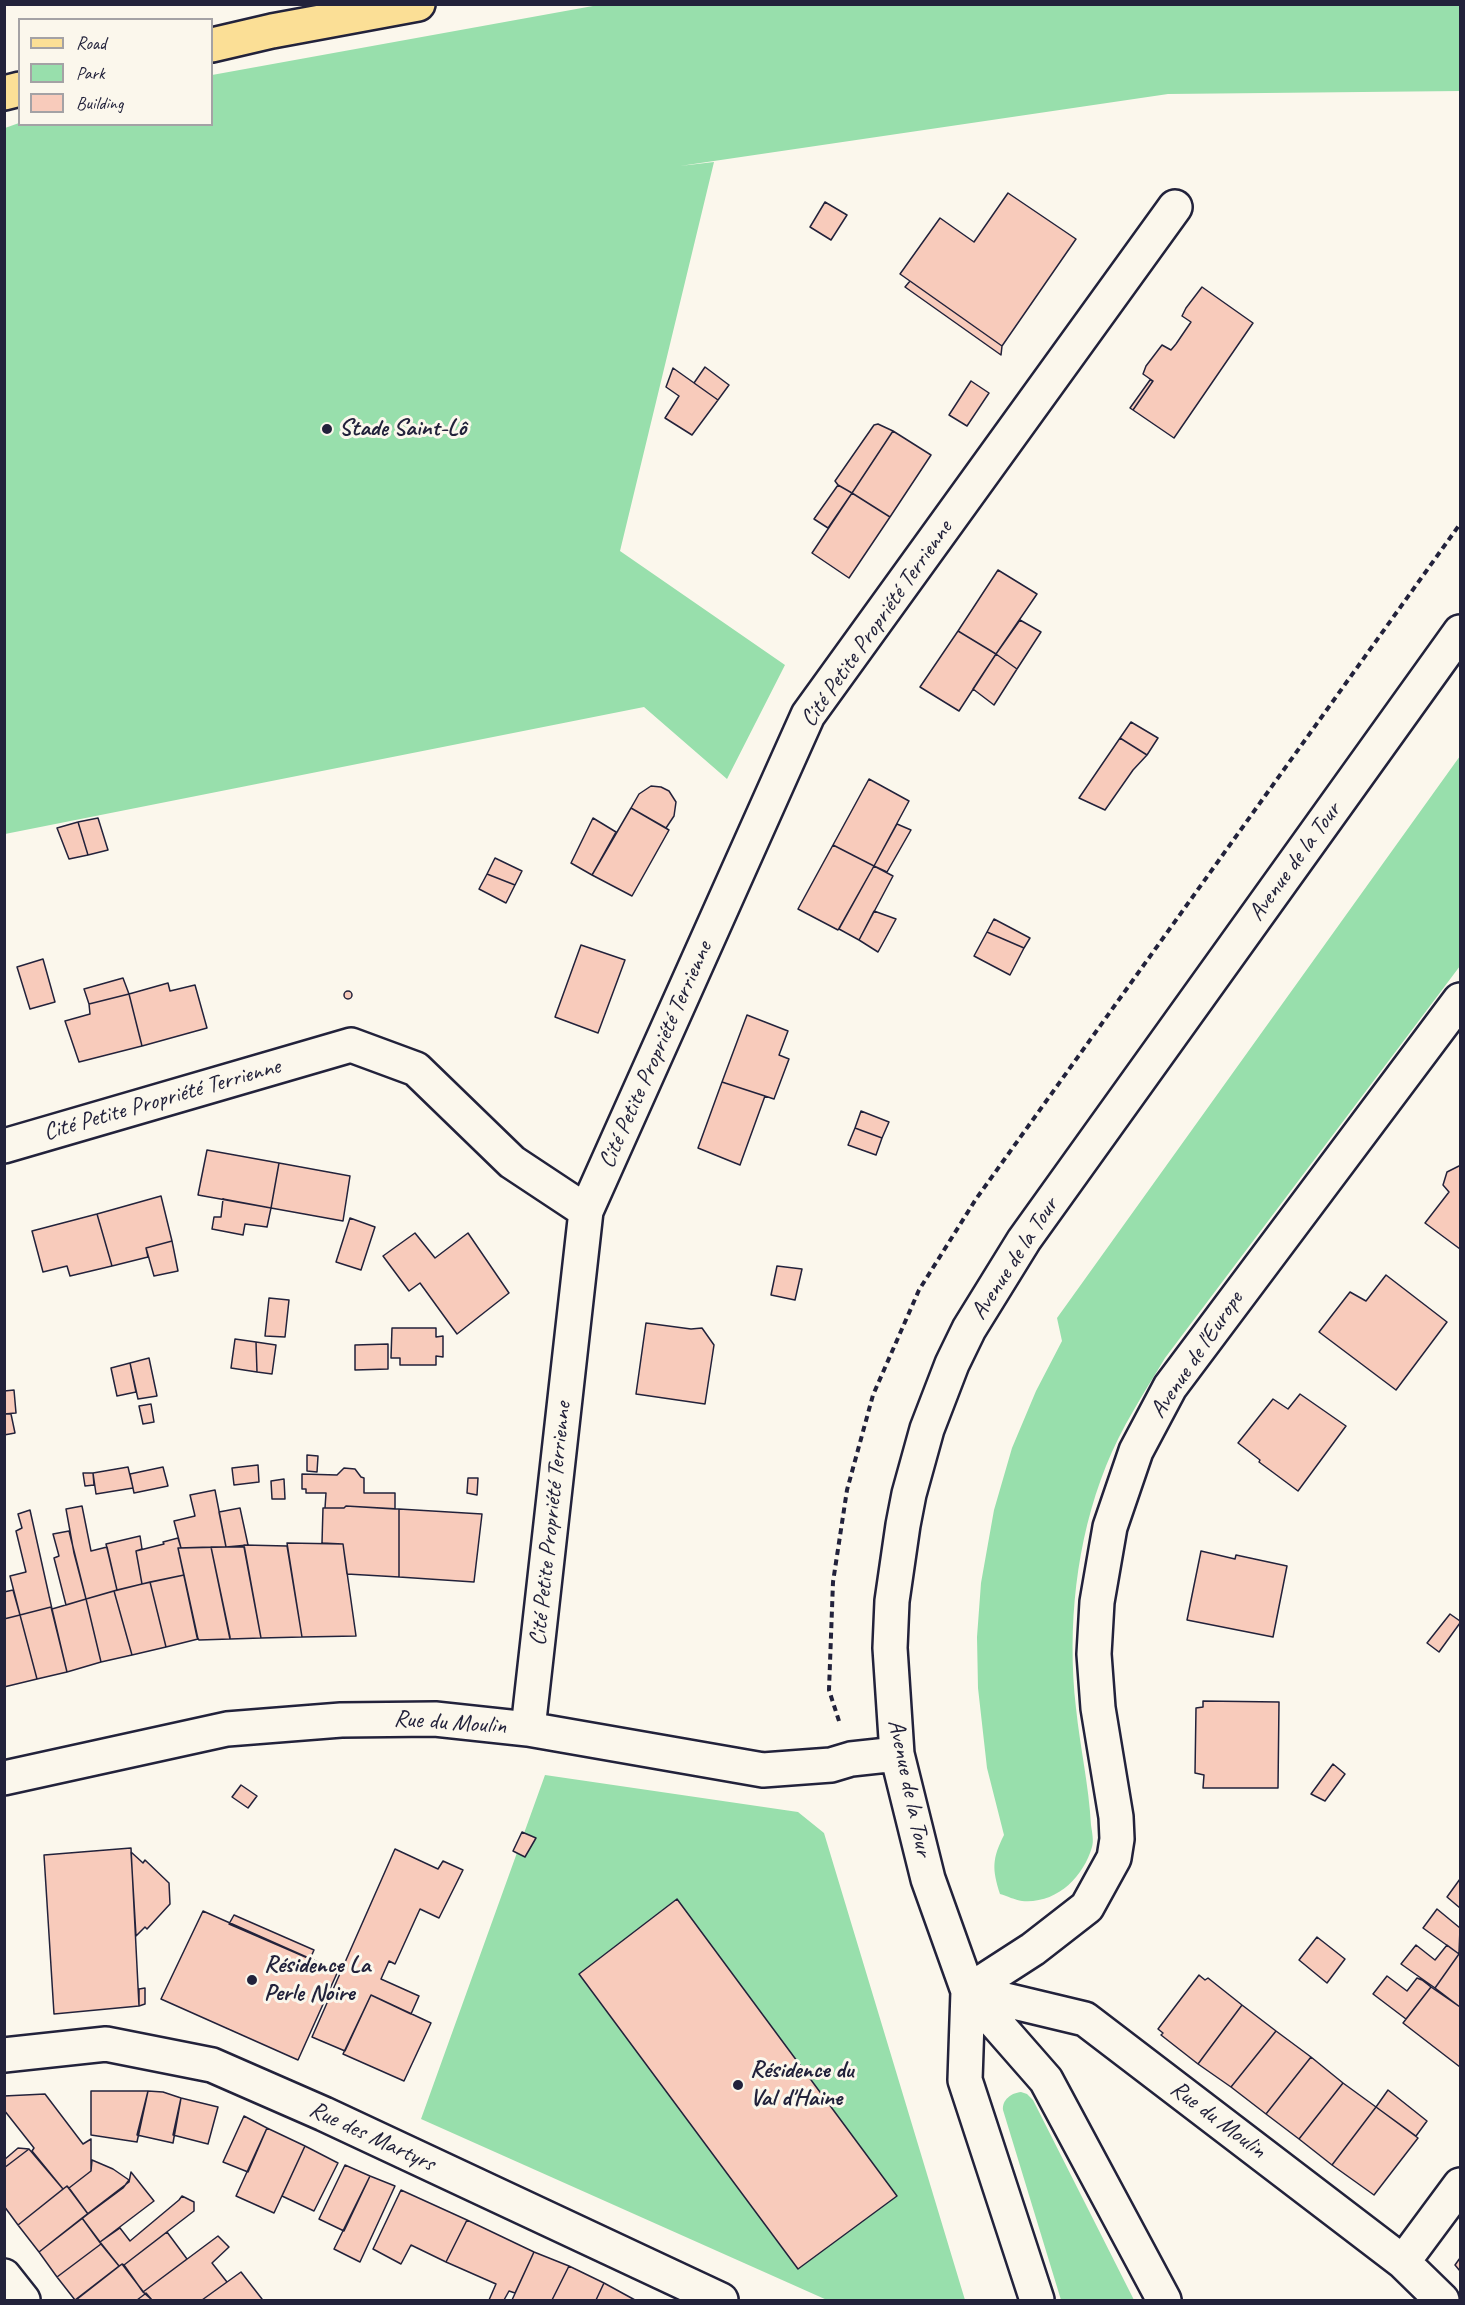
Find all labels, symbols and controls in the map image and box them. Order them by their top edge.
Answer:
legend [18,18,213,126]
text: Road [76,32,106,54]
text: Park [76,62,105,84]
text: Building [76,92,123,114]
place label: Stade Saint-Lô [339,415,466,443]
marker: Stade Saint-Lô [320,422,334,436]
street label: Cité Petite Propriété Terrienne [795,515,959,733]
street label: Avenue de la Tour [1242,797,1348,927]
street label: Cité Petite Propriété Terrienne [593,937,719,1173]
street label: Cité Petite Propriété Terrienne [40,1052,284,1148]
street label: Avenue de la Tour [965,1193,1065,1325]
street label: Avenue de l'Europe [1144,1286,1250,1424]
street label: Cité Petite Propriété Terrienne [524,1401,578,1647]
street label: Rue du Moulin [393,1705,507,1741]
street label: Avenue de la Tour [880,1717,938,1859]
place label: Résidence La Perle Noire [264,1952,370,2008]
marker: Résidence La Perle Noire [245,1973,259,1987]
place label: Résidence du Val d'Haine [750,2057,853,2113]
street label: Rue du Moulin [1164,2075,1272,2165]
marker: Résidence du Val d'Haine [731,2078,745,2092]
street label: Rue des Martyrs [305,2095,439,2179]

